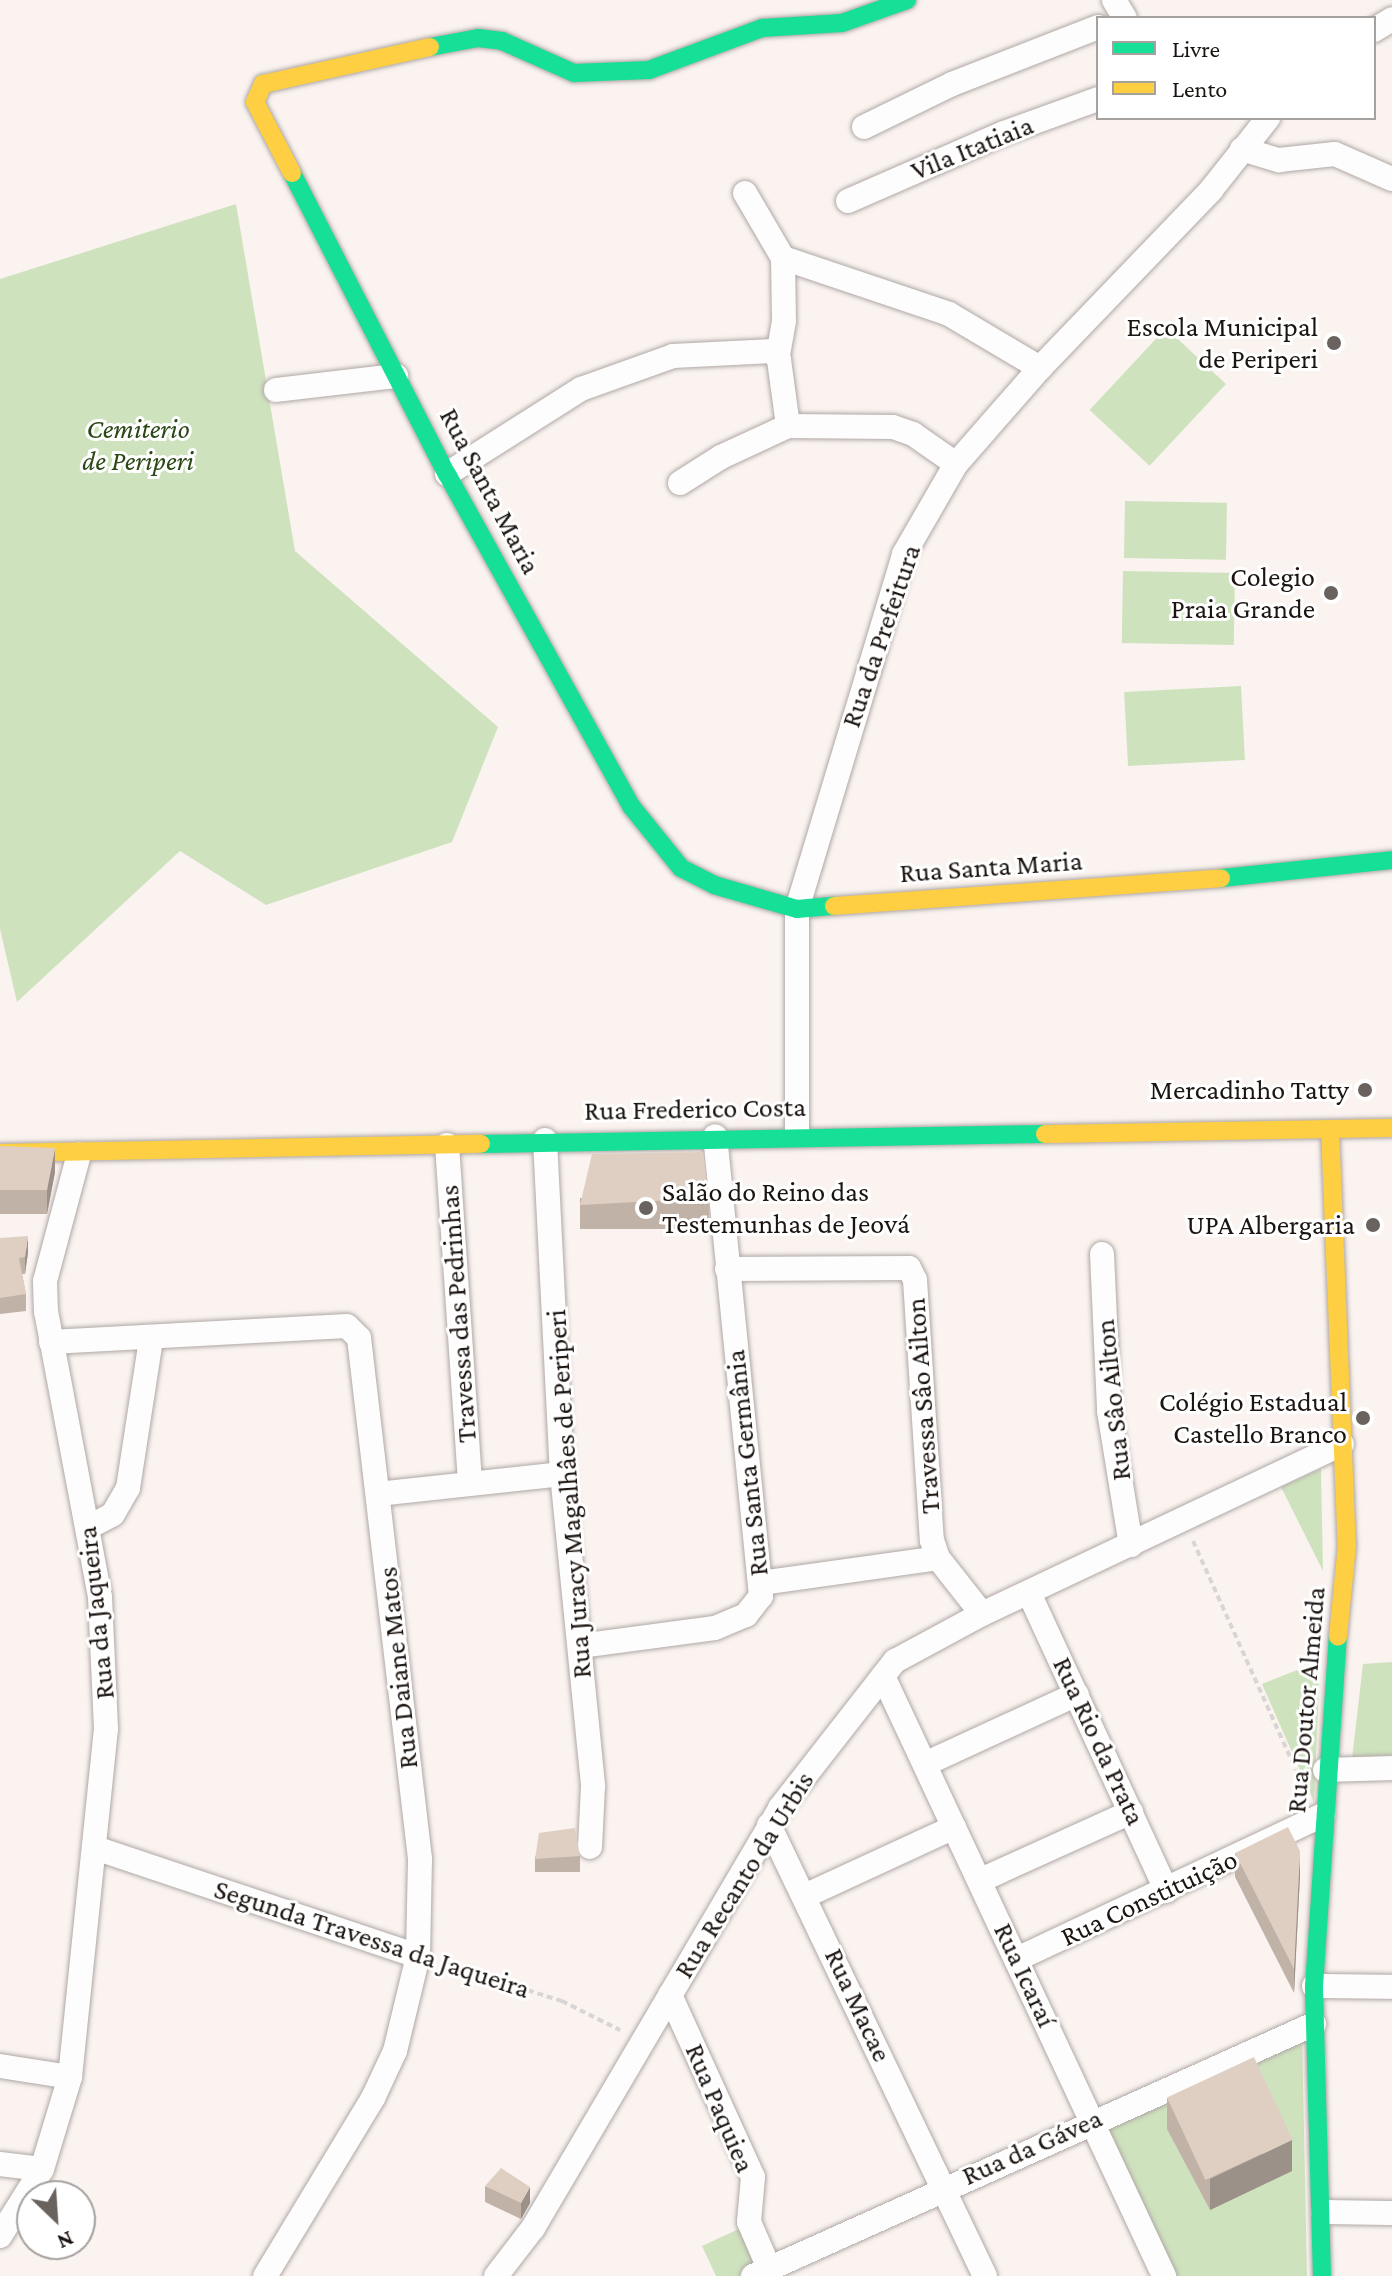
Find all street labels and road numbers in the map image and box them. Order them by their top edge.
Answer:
street label: Vila Itatiaia [906,108,1038,188]
street label: Rua Santa Maria [432,402,548,580]
street label: Rua da Prefeitura [834,540,928,732]
street label: Rua Santa Maria [898,844,1084,890]
street label: Rua Frederico Costa [584,1090,806,1128]
street label: Travessa das Pedrinhas [432,1184,484,1444]
street label: Travessa Sâo Ailton [899,1297,947,1515]
street label: Rua Juracy Magalhâes de Periperi [539,1308,599,1680]
street label: Rua Sâo Ailton [1088,1318,1138,1482]
street label: Rua Santa Germânia [718,1348,776,1578]
street label: Rua da Jaqueira [70,1525,122,1701]
street label: Rua Daiane Matos [371,1565,425,1771]
street label: Rua Doutor Almeida [1279,1586,1333,1814]
street label: Rua Rio da Prata [1045,1652,1153,1830]
street label: Rua Recanto da Urbis [667,1766,821,1984]
street label: Rua Constituição [1055,1842,1243,1954]
street label: Segunda Travessa da Jaqueira [210,1872,534,2006]
street label: Rua Icaraí [986,1918,1064,2032]
street label: Rua Macae [817,1943,899,2067]
street label: Rua Paquiea [678,2039,762,2177]
street label: Rua da Gávea [957,2101,1107,2193]

